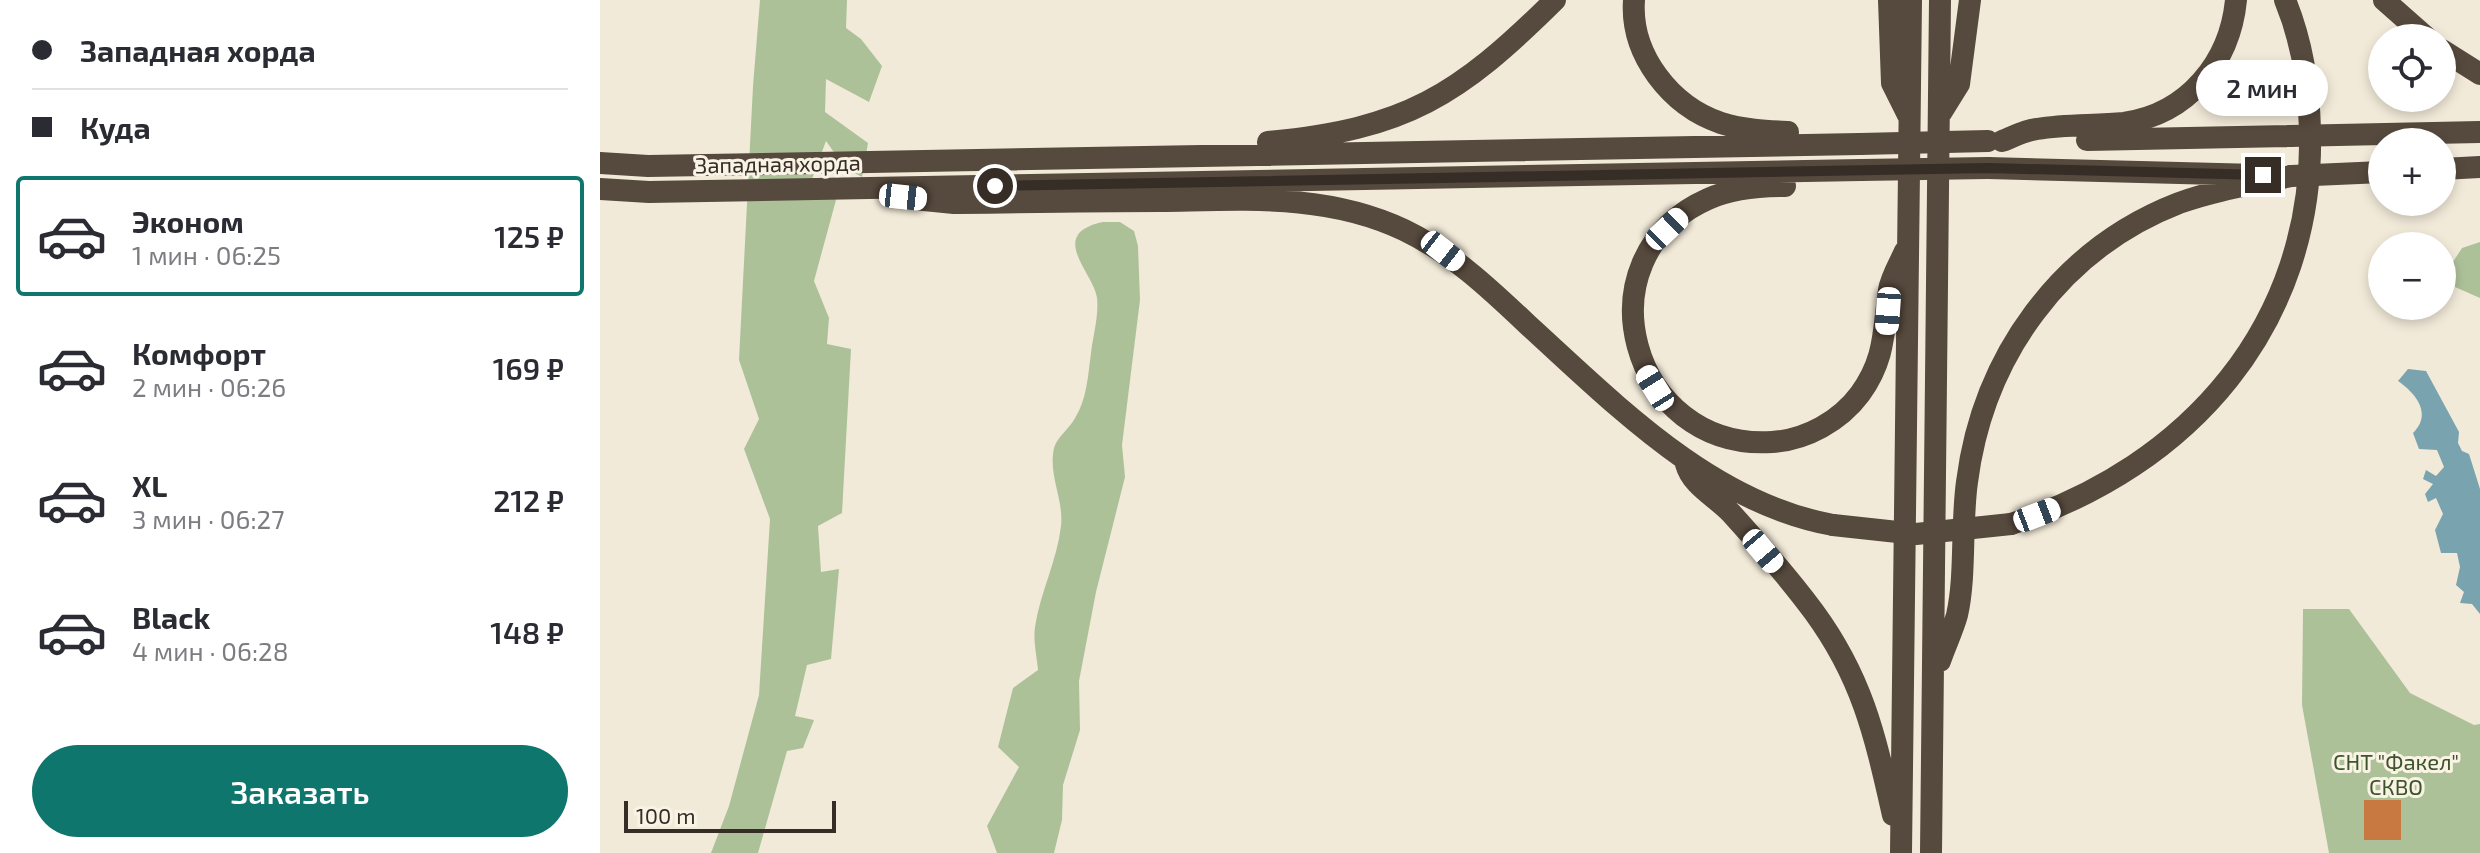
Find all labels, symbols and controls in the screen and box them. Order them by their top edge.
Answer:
map controls [2368,24,2456,320]
button: locate [2368,24,2456,112]
text: Западная хорда [80,32,316,68]
callout: 2 мин [2197,59,2329,115]
text: 2 мин [2226,72,2298,103]
text: Куда [80,109,151,145]
button: + [2368,128,2456,216]
street label: Западная хорда [695,149,861,177]
route end [2245,157,2281,193]
route start [977,168,1013,204]
car [878,183,928,211]
icon: car [36,200,108,272]
text: Эконом [132,203,244,239]
car [1641,204,1693,254]
text: 125 ₽ [494,218,564,254]
car [1417,227,1469,275]
button: − [2368,232,2456,320]
text: 1 мин · 06:25 [132,239,281,270]
car [1874,286,1902,336]
icon: car [36,332,108,404]
text: Комфорт [132,335,266,371]
text: 169 ₽ [493,350,564,386]
car [1632,361,1678,415]
text: 2 мин · 06:26 [132,371,286,402]
icon: car [36,464,108,536]
text: XL [132,467,167,503]
text: 212 ₽ [493,482,564,518]
car [2010,495,2064,535]
text: 3 мин · 06:27 [132,503,284,534]
car [1738,525,1788,577]
icon: car [36,596,108,668]
text: Black [132,599,210,635]
text: 148 ₽ [490,614,564,650]
text: 4 мин · 06:28 [132,635,288,666]
button: Заказать [32,745,568,837]
park label: СНТ "Факел" СКВО [2333,748,2459,799]
scale bar [624,797,836,833]
text: 100 m [636,802,695,828]

